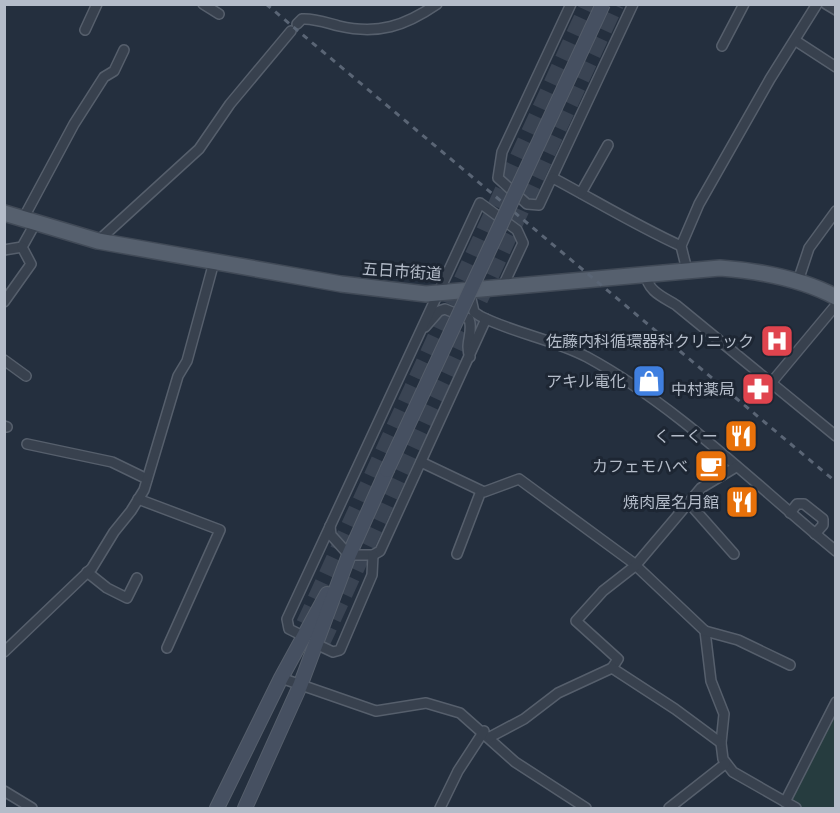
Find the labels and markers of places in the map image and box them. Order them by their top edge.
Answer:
hospital icon: 佐藤内科循環器科クリニック [759,323,795,359]
place label: 佐藤内科循環器科クリニック [546,331,754,351]
shop icon: アキル電化 [631,363,667,399]
place label: アキル電化 [546,371,626,391]
pharmacy icon: 中村薬局 [740,371,776,407]
place label: 中村薬局 [671,379,735,399]
restaurant icon: くーくー [723,418,759,454]
place label: くーくー [654,426,718,446]
cafe icon: カフェモハべ [693,448,729,484]
place label: カフェモハべ [592,456,688,476]
restaurant icon: 焼肉屋名月館 [724,484,760,520]
place label: 焼肉屋名月館 [623,492,719,512]

